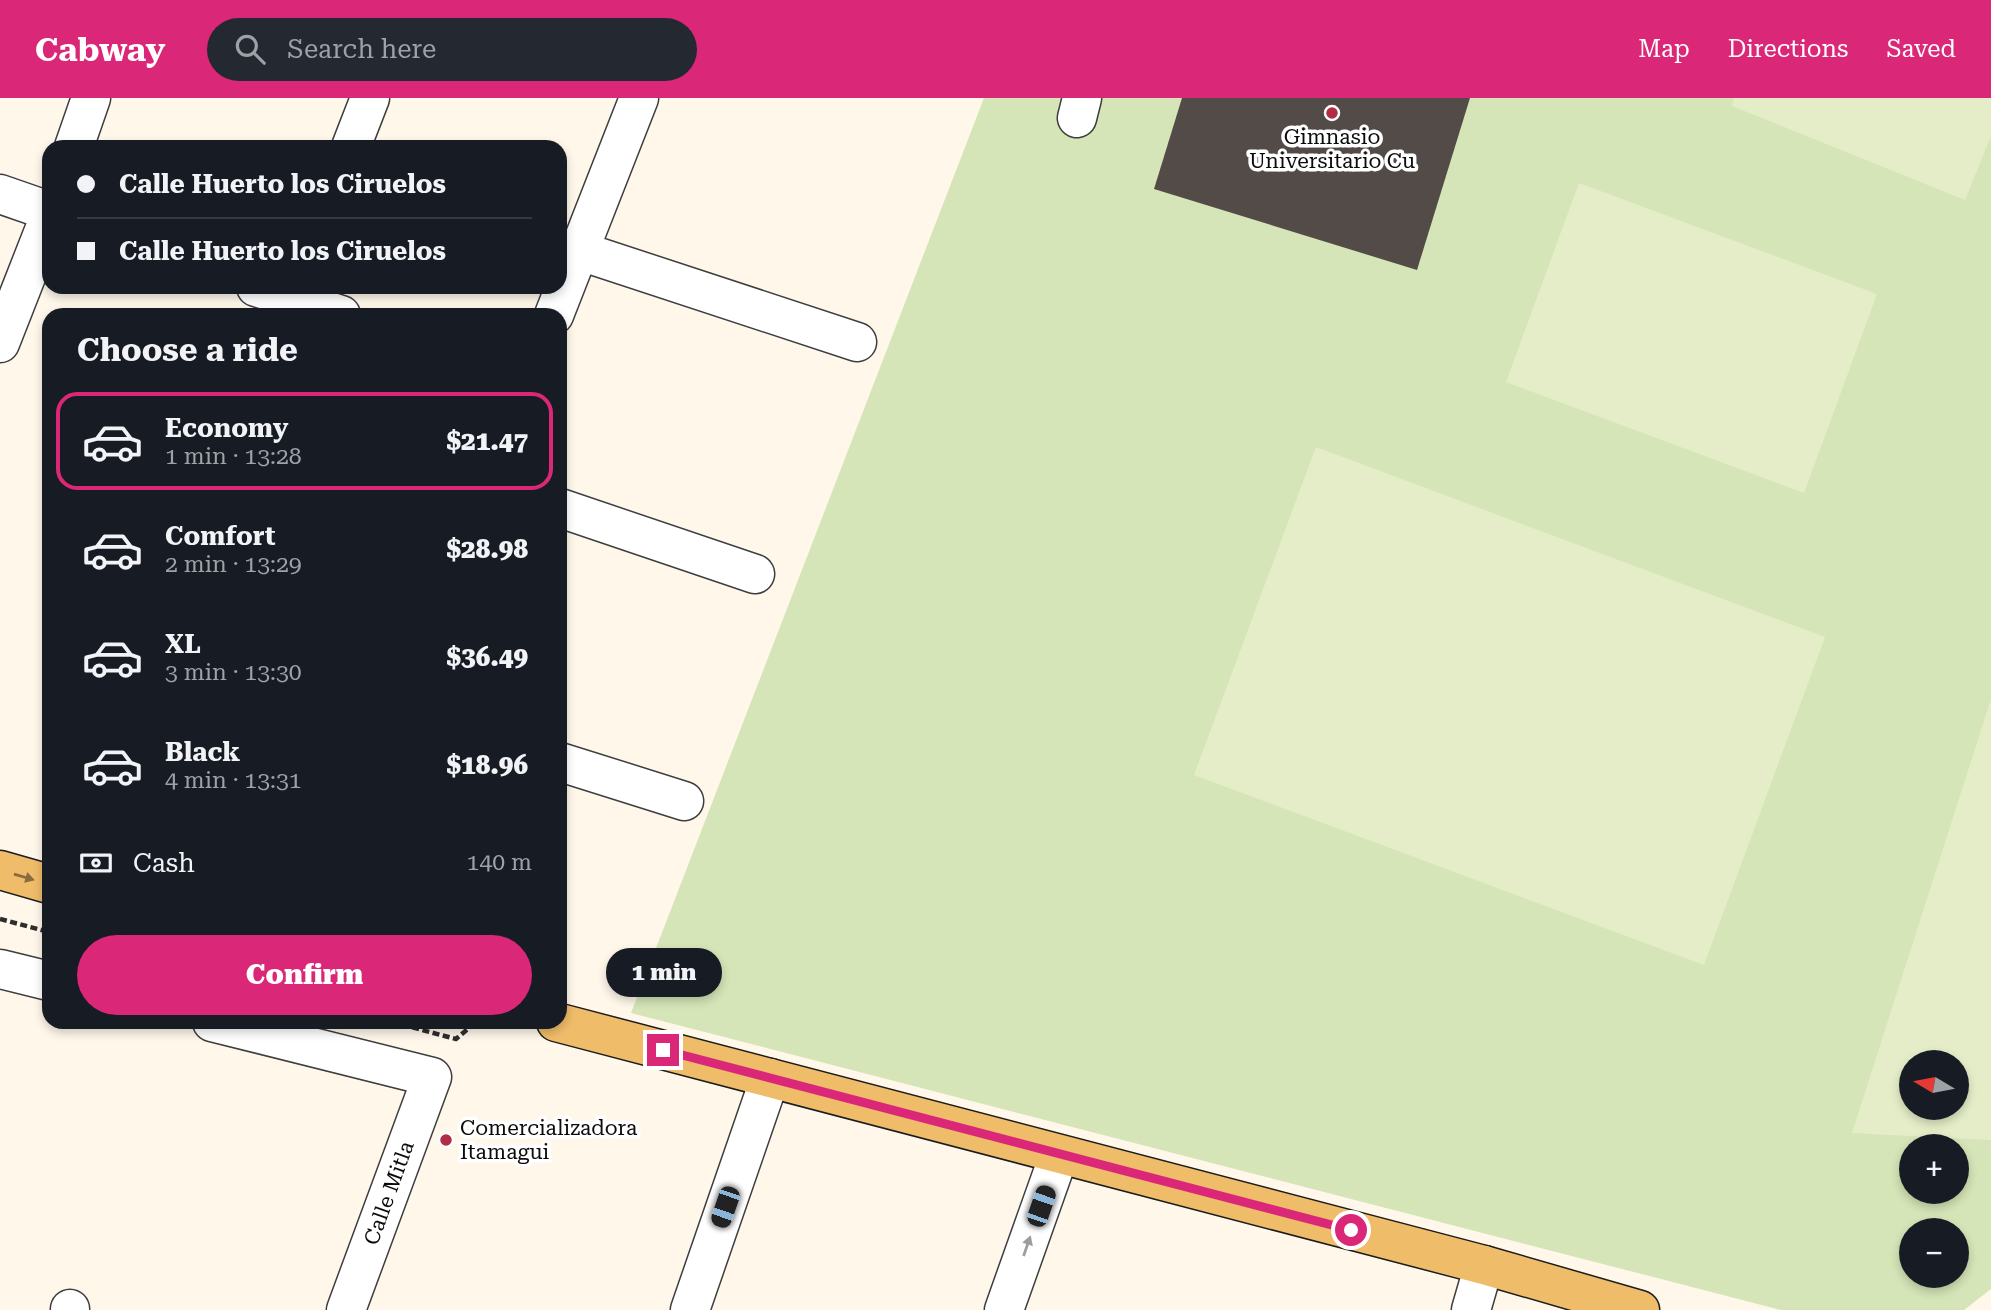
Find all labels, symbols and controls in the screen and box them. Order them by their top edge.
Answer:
search box [207,18,697,81]
text: Cabway [35,30,165,69]
icon: search [231,30,269,68]
text: Search here [287,34,436,64]
text: Map [1638,35,1690,63]
text: Directions [1728,35,1848,63]
text: Saved [1886,35,1956,63]
marker: Gimnasio Universitario Cu [1324,105,1340,121]
place label: Gimnasio Universitario Cu [1249,125,1415,173]
text: Calle Huerto los Ciruelos [119,169,446,199]
text: Calle Huerto los Ciruelos [119,236,446,266]
text: Choose a ride [77,331,298,369]
icon: car [81,410,144,473]
text: Economy [165,413,288,443]
text: $21.47 [447,426,528,456]
text: 1 min · 13:28 [165,443,302,470]
icon: car [81,518,144,581]
text: Comfort [165,521,275,551]
text: $28.98 [447,534,528,564]
text: 2 min · 13:29 [165,551,302,578]
icon: car [81,626,144,689]
text: XL [165,629,201,659]
text: $36.49 [447,642,528,672]
text: 3 min · 13:30 [165,659,302,686]
icon: car [81,734,144,797]
text: Black [165,737,240,767]
text: $18.96 [447,750,528,780]
text: 4 min · 13:31 [165,767,302,794]
icon: cash [77,844,115,882]
text: Cash [133,848,195,878]
text: 140 m [467,849,532,876]
one-way arrow [14,872,36,883]
button: Confirm [77,935,532,1015]
callout: 1 min [605,948,721,998]
text: 1 min [632,959,696,986]
route end [647,1034,679,1066]
north arrow [1899,1050,1969,1120]
map controls [1899,1050,1969,1288]
place label: Comercializadora Itamagui [460,1116,638,1164]
marker: Comercializadora Itamagui [438,1132,454,1148]
button: + [1899,1134,1969,1204]
street label: Calle Mitla [359,1137,419,1248]
car [1025,1183,1058,1229]
car [709,1184,742,1230]
route start [1335,1214,1367,1246]
button: − [1899,1218,1969,1288]
one-way arrow [1022,1235,1033,1256]

